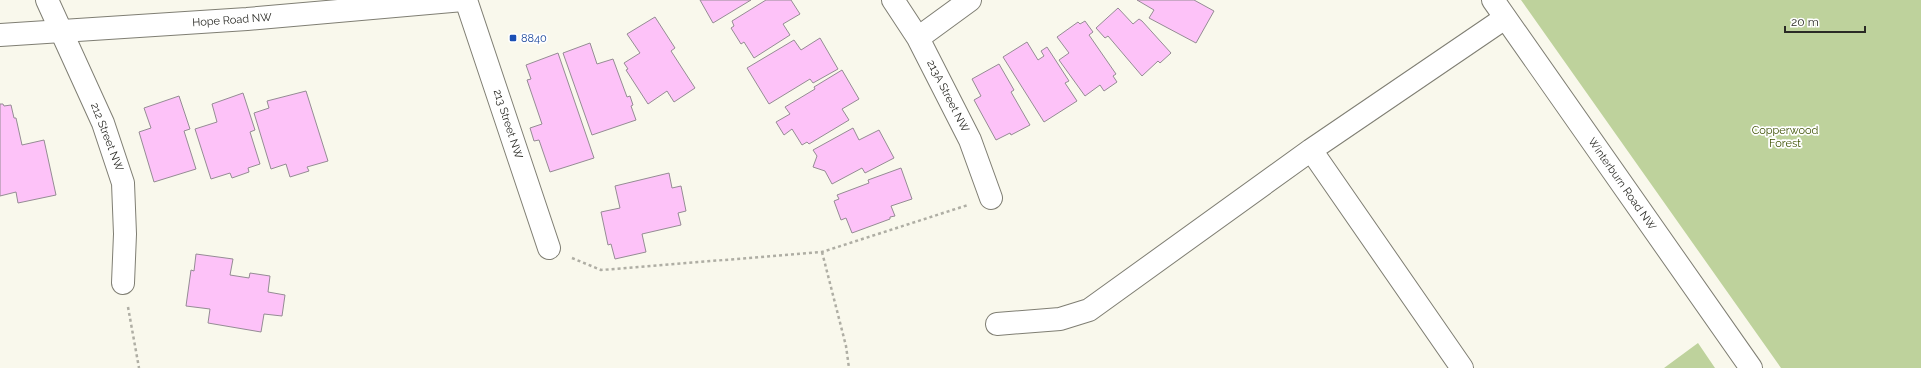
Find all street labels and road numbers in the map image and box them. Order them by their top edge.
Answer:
street label: Hope Road NW [192,11,273,29]
street label: 213A Street NW [924,58,972,135]
street label: 213 Street NW [491,88,526,161]
street label: 212 Street NW [88,101,126,174]
street label: Winterburn Road NW [1585,135,1659,233]

